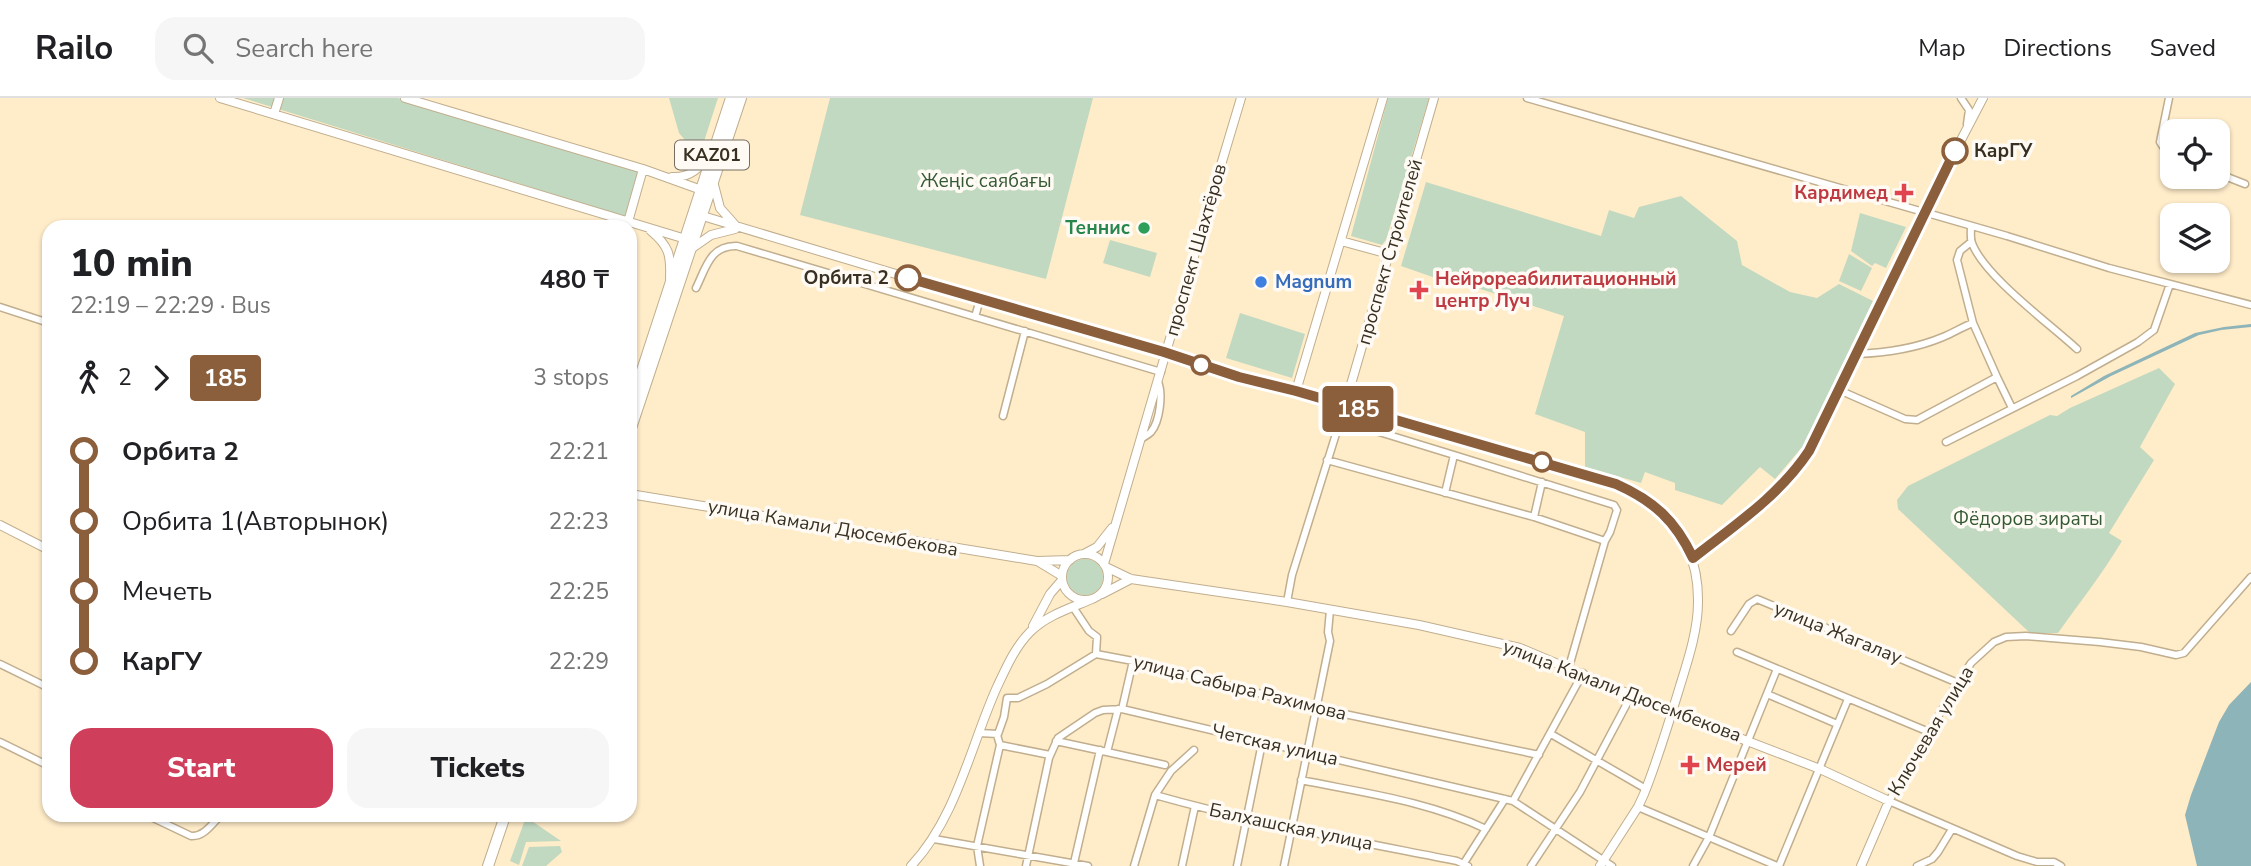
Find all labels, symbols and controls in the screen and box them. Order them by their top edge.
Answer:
search box [155,17,645,80]
text: Railo [35,26,113,71]
icon: search [179,29,217,67]
text: Search here [235,31,373,66]
text: Map [1918,32,1965,64]
text: Directions [2003,32,2112,64]
text: Saved [2150,32,2216,64]
map controls [2160,119,2230,273]
button: locate [2160,119,2230,189]
marker: КарГУ [1942,138,1968,164]
place label: КарГУ [1974,138,2033,164]
road number: KАZ01 [675,140,749,170]
street label: проспект Строителей [1351,156,1429,348]
street label: проспект Шахтёров [1159,161,1233,339]
park label: Жеңіс саябағы [920,168,1052,194]
place label: Кардимед [1794,180,1888,206]
marker: Кардимед [1894,183,1914,203]
button: layers [2160,203,2230,273]
place label: Теннис [1065,215,1130,241]
marker: Теннис [1136,220,1152,236]
text: 10 min [70,238,193,289]
text: 480 ₸ [540,262,609,297]
place label: Орбита 2 [804,265,889,291]
marker: Орбита 2 [895,265,921,291]
place label: Нейрореабилитационный центр Луч [1435,266,1677,314]
place label: Magnum [1275,269,1352,295]
marker: Magnum [1253,274,1269,290]
marker: Нейрореабилитационный центр Луч [1409,280,1429,300]
text: 22:19 – 22:29 · Bus [70,290,271,321]
unlabelled marker [1191,355,1211,375]
icon: walk [70,359,108,397]
icon: forward [142,359,180,397]
text: 2 [118,362,132,393]
text: 185 [204,362,247,394]
text: 3 stops [533,362,609,393]
line badge: 185 [1318,386,1398,432]
text: 185 [1336,393,1380,425]
text: Орбита 2 [122,434,239,469]
text: 22:21 [549,436,609,467]
unlabelled marker [1532,452,1552,472]
street label: улица Камали Дюсембекова [706,493,960,563]
text: Орбита 1(Авторынок) [122,504,389,539]
text: 22:23 [549,506,609,537]
park label: Фёдоров зираты [1953,506,2103,532]
text: Мечеть [122,574,212,609]
text: 22:25 [549,576,609,607]
street label: улица Жагалау [1770,595,1906,671]
street label: улица Камали Дюсембекова [1499,633,1745,749]
text: КарГУ [122,644,202,679]
text: 22:29 [549,646,609,677]
street label: улица Сабыра Рахимова [1131,649,1349,727]
street label: Ключевая улица [1882,661,1980,801]
street label: Четская улица [1209,718,1341,772]
button: Start [70,728,333,808]
button: Tickets [347,728,609,808]
place label: Мерей [1706,752,1767,778]
marker: Мерей [1680,755,1700,775]
street label: Балхашская улица [1207,797,1375,857]

